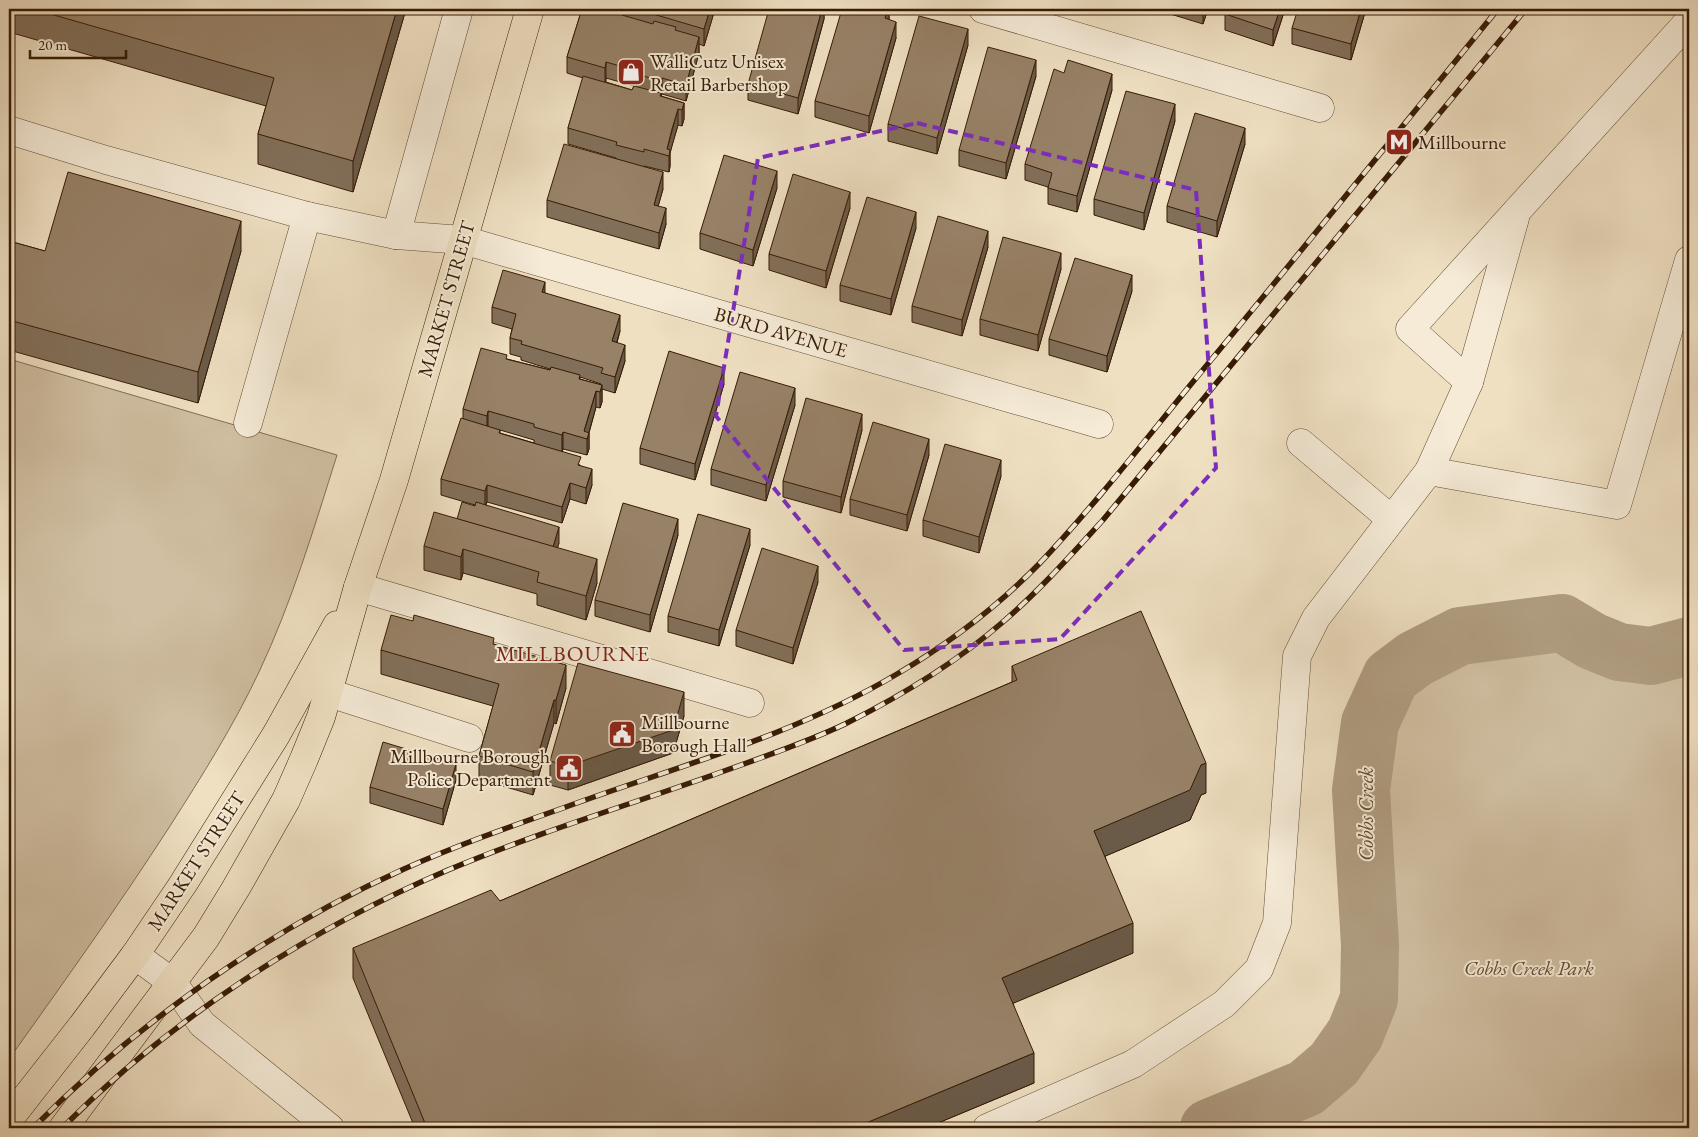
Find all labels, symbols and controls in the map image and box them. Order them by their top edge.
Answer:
scale bar [30,28,126,60]
text: 20 m [38,35,67,54]
place label: WalliCutz Unisex Retail Barbershop [650,48,788,97]
shop icon: WalliCutz Unisex Retail Barbershop [616,57,646,87]
metro station icon: Millbourne [1384,127,1414,157]
place label: Millbourne [1418,129,1507,155]
street label: MARKET STREET [411,217,481,380]
street label: BURD AVENUE [711,301,851,363]
district label: MILLBOURNE [496,639,650,668]
place label: Millbourne Borough Hall [641,709,747,758]
public building icon: Millbourne Borough Hall [607,719,637,749]
place label: Millbourne Borough Police Department [390,743,551,792]
public building icon: Millbourne Borough Police Department [554,753,584,783]
water label: Cobbs Creek [1352,767,1379,861]
street label: MARKET STREET [141,786,251,936]
park label: Cobbs Creek Park [1464,955,1594,981]

